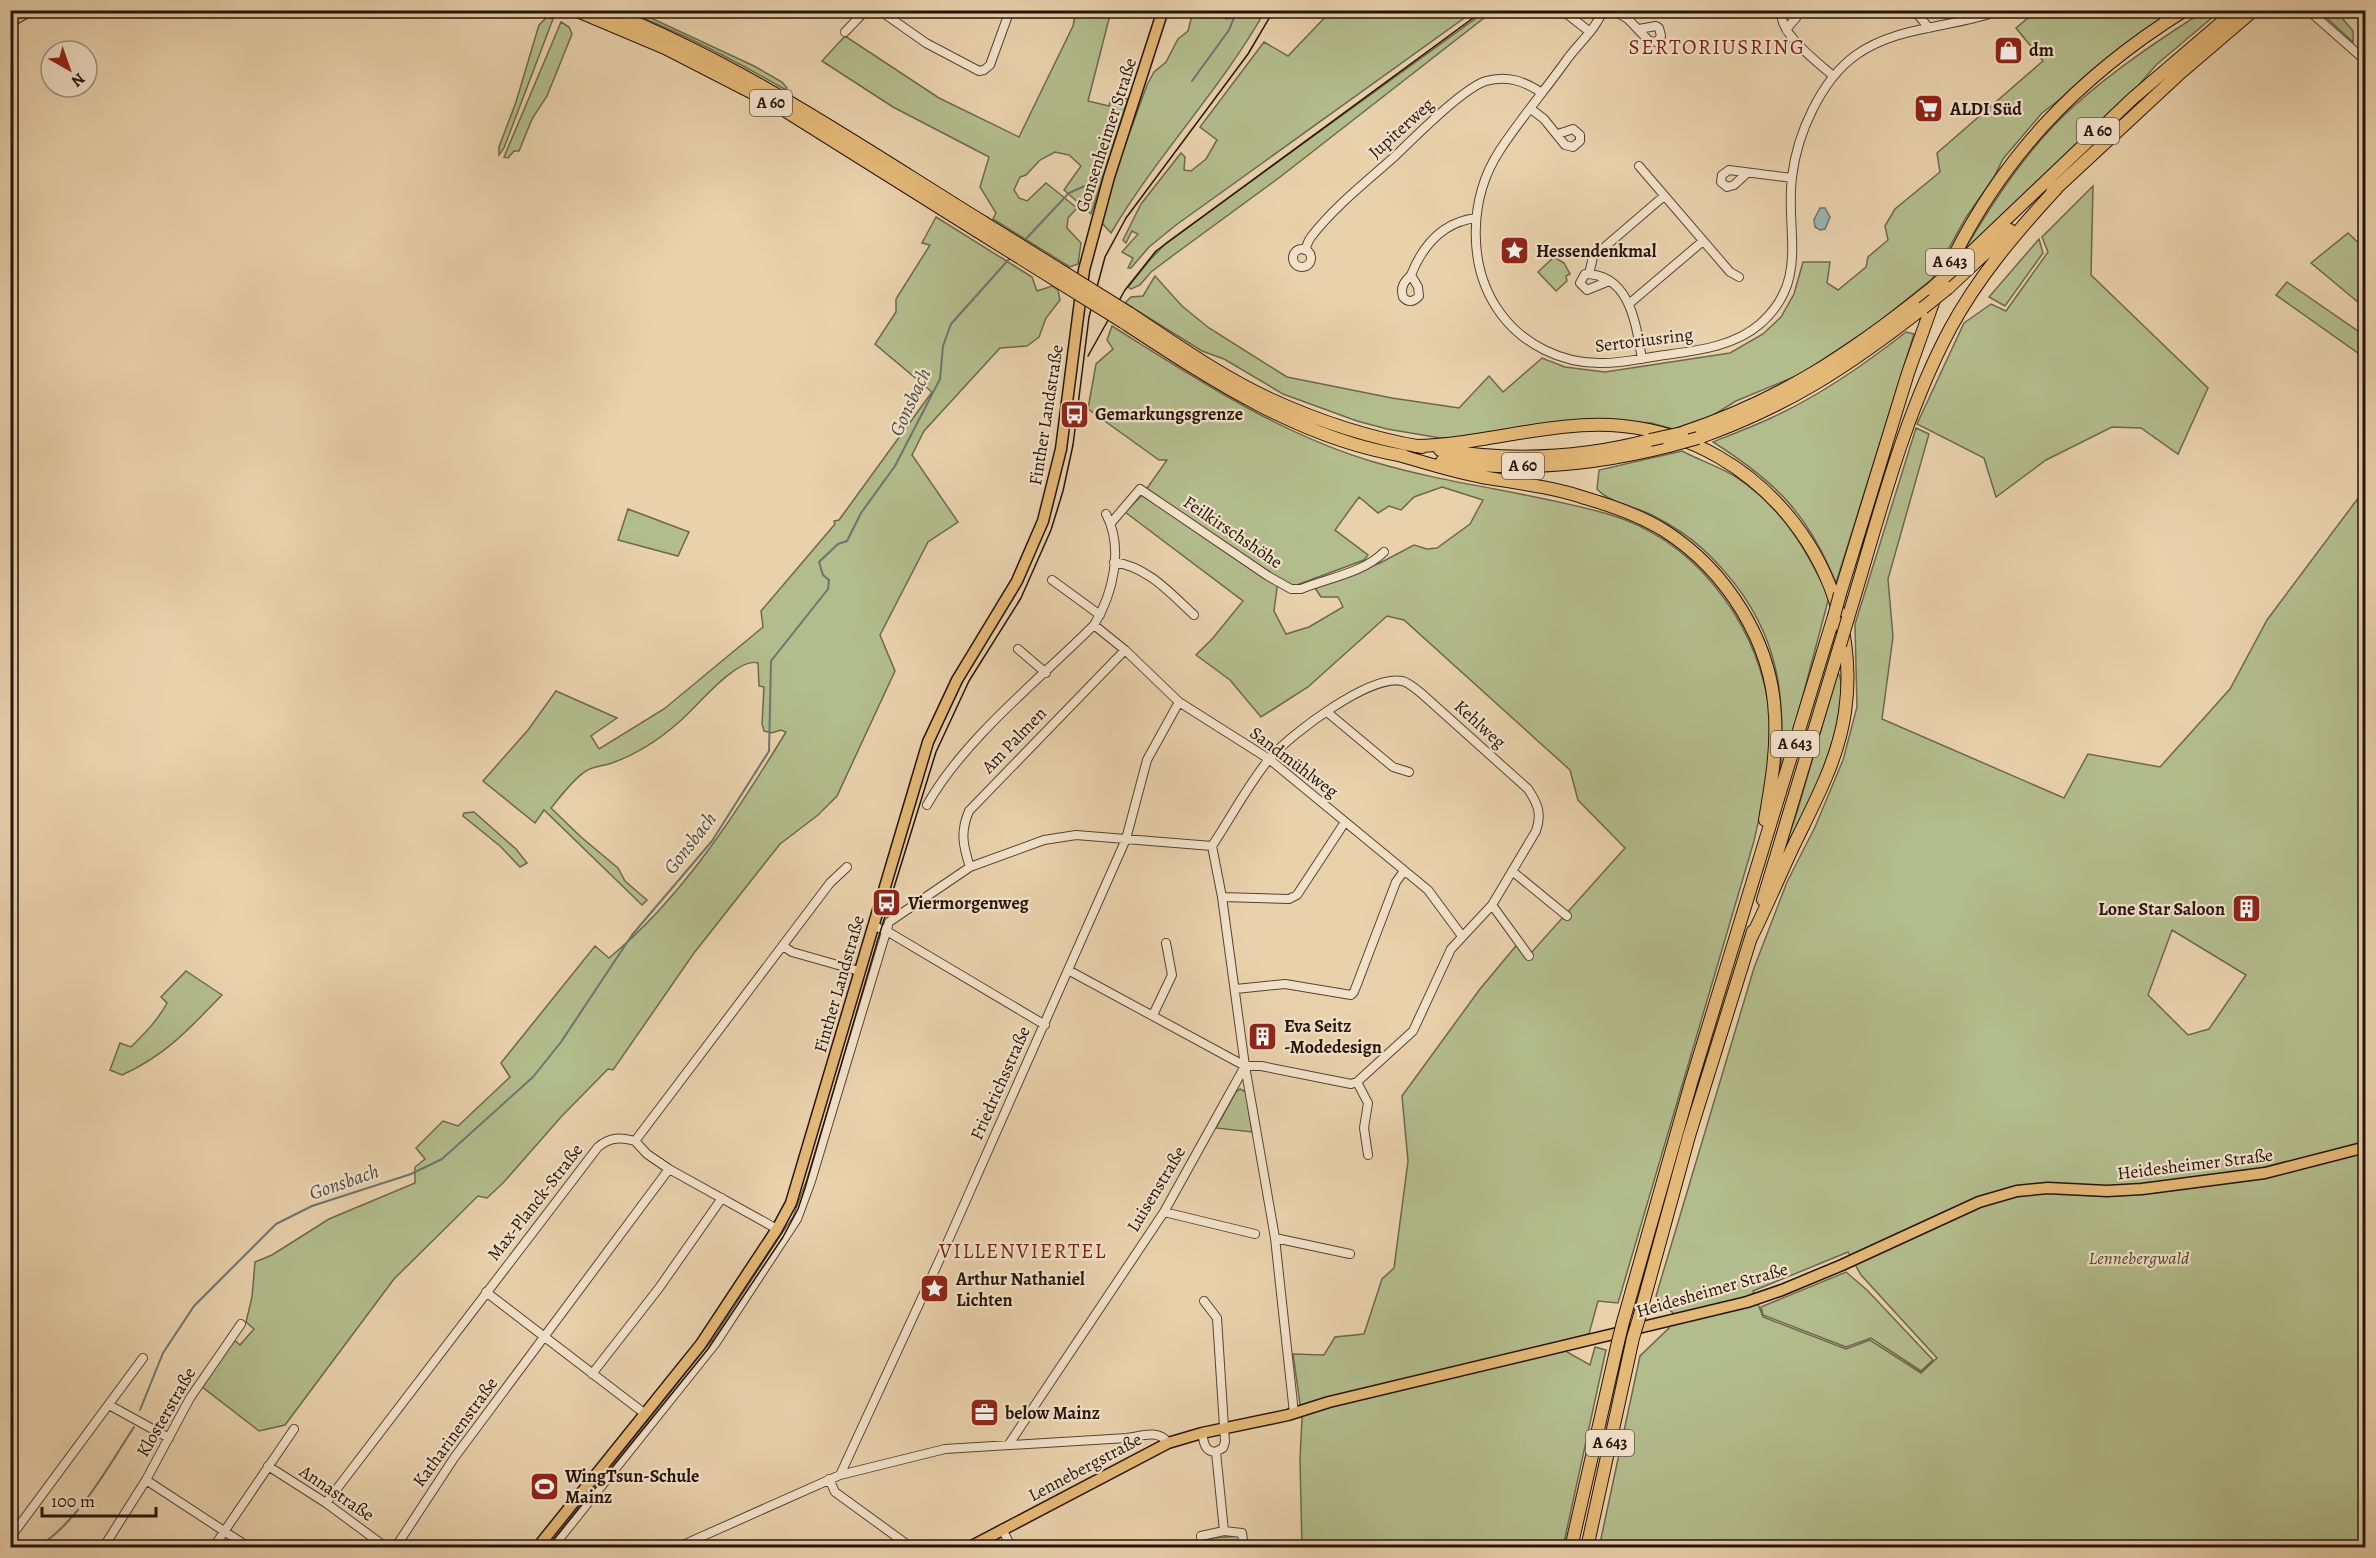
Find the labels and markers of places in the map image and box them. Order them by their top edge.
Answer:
shop icon: dm [1992,34,2024,66]
place label: dm [2029,38,2054,62]
supermarket icon: ALDI Süd [1913,93,1945,125]
place label: ALDI Süd [1949,97,2022,121]
place icon: Hessendenkmal [1499,235,1531,267]
place label: Hessendenkmal [1536,239,1657,263]
bus stop icon: Gemarkungsgrenze [1058,398,1090,430]
place label: Gemarkungsgrenze [1095,402,1243,426]
bus stop icon: Viermorgenweg [871,887,903,919]
place label: Viermorgenweg [907,891,1030,915]
building icon: Lone Star Saloon [2230,893,2262,925]
place label: Lone Star Saloon [2098,897,2225,921]
place label: Eva Seitz -Modedesign [1284,1014,1382,1059]
building icon: Eva Seitz -Modedesign [1247,1020,1279,1052]
place label: Arthur Nathaniel Lichten [955,1267,1085,1312]
place icon: Arthur Nathaniel Lichten [919,1273,951,1305]
office icon: below Mainz [968,1397,1000,1429]
place label: below Mainz [1004,1401,1100,1425]
place label: WingTsun-Schule Mainz [564,1464,699,1509]
sports icon: WingTsun-Schule Mainz [528,1470,560,1502]

